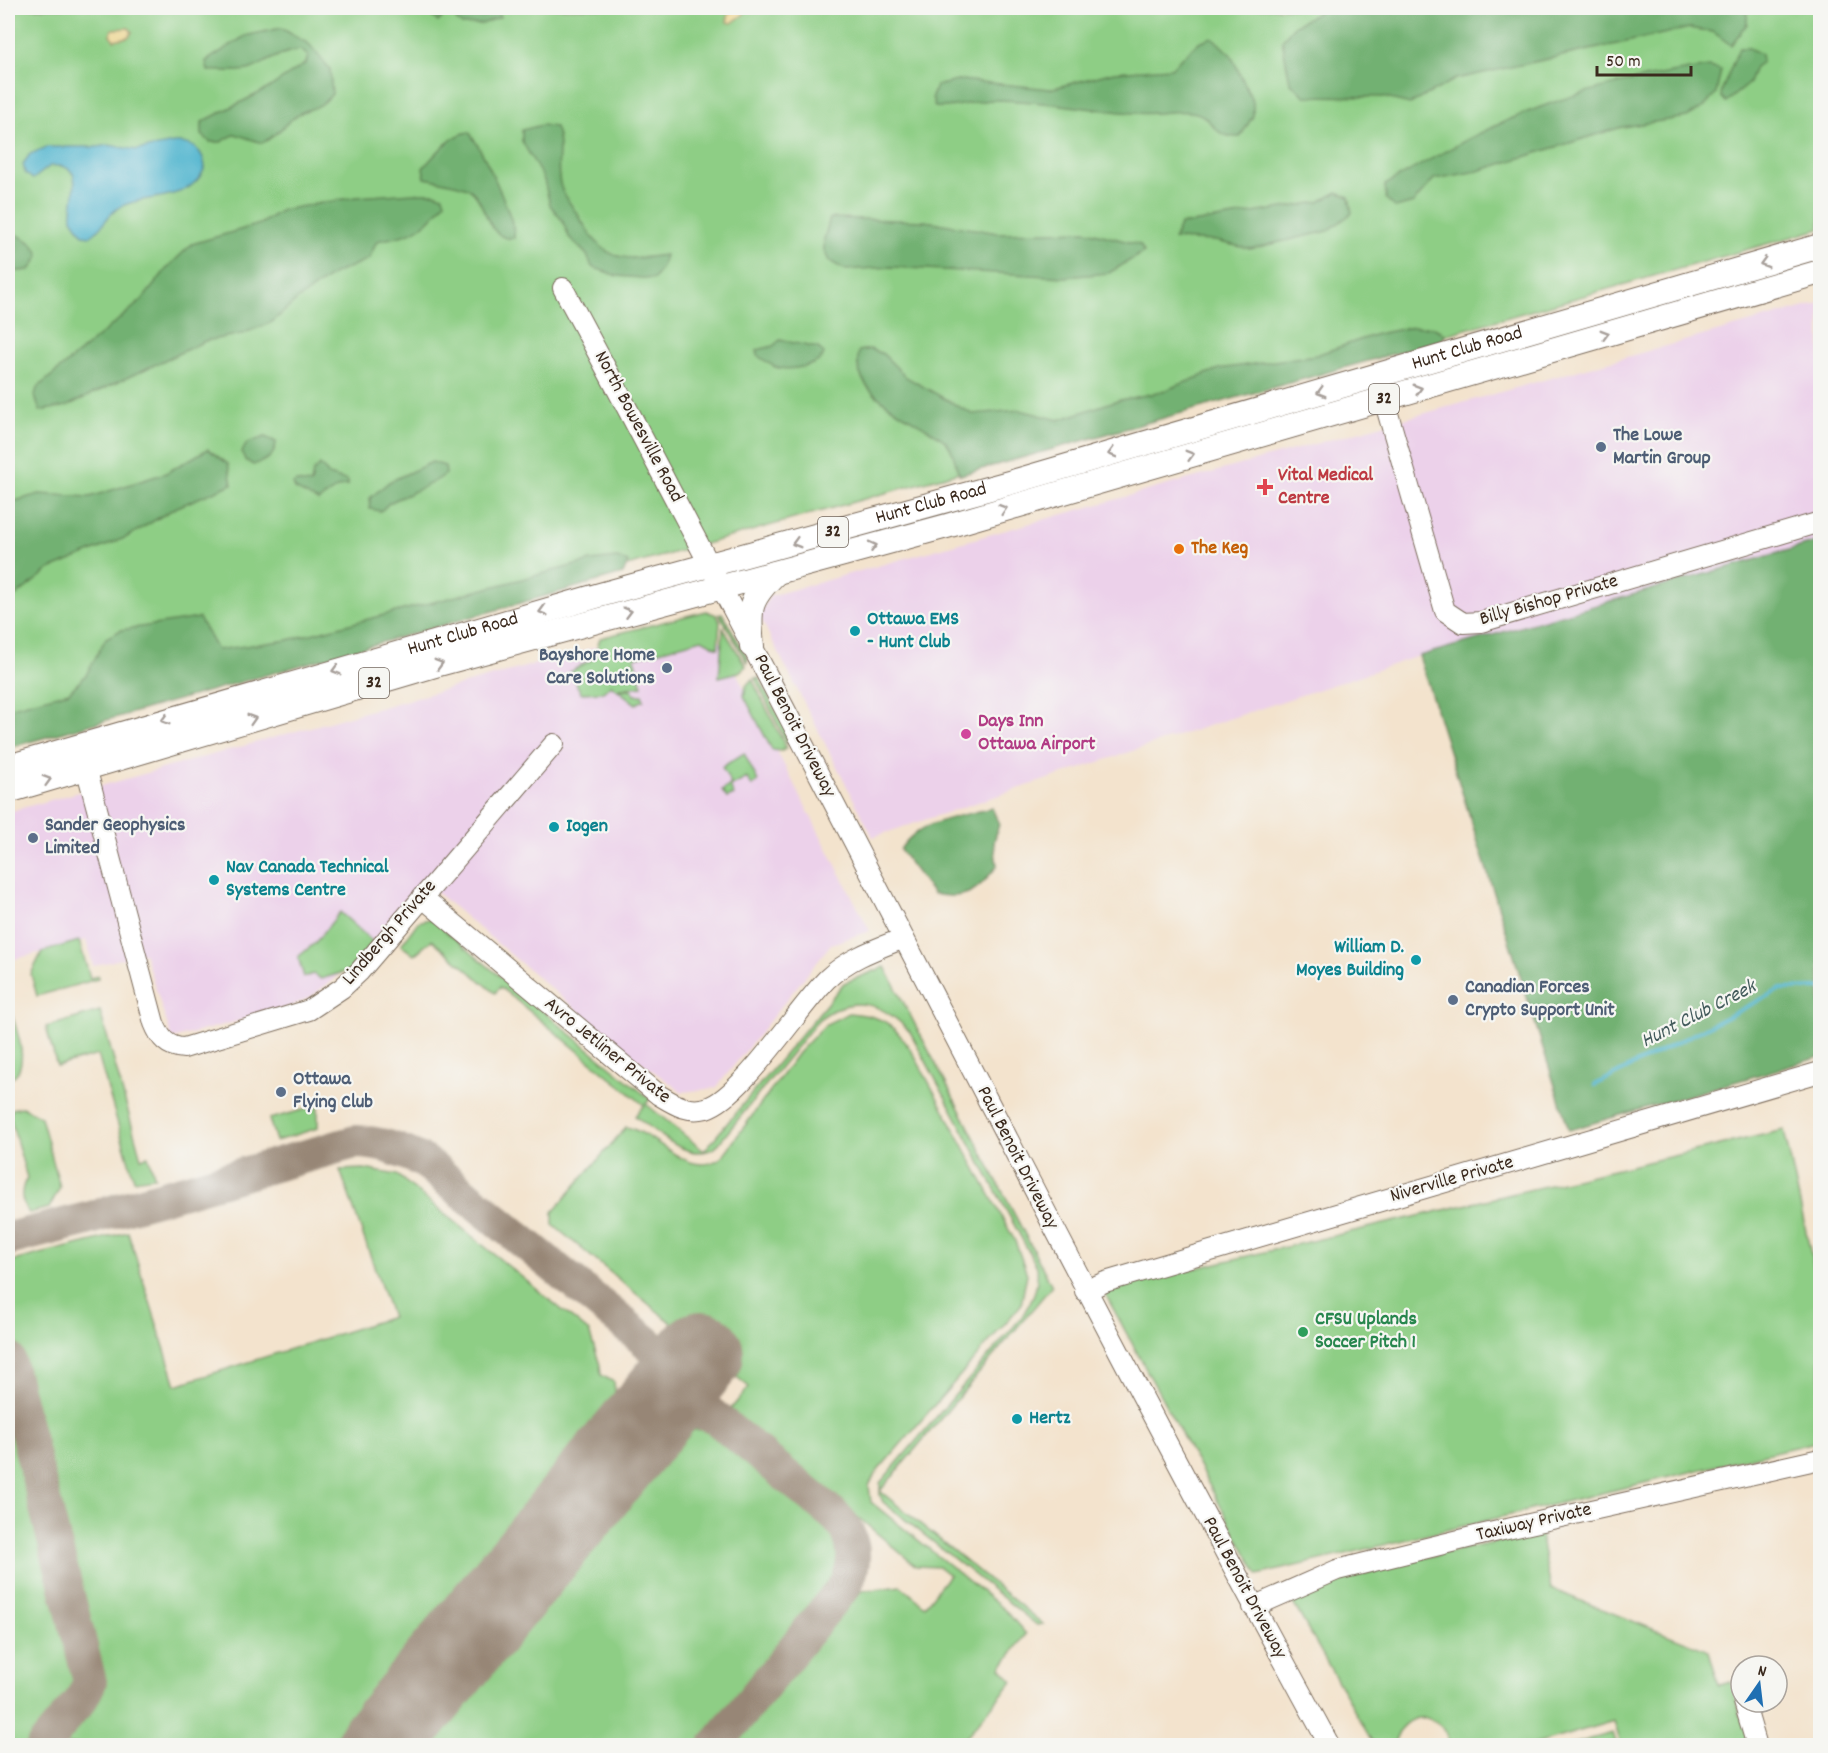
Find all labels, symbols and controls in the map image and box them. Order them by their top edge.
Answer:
scale bar [1597,39,1692,77]
text: 50 m [1606,50,1641,75]
one-way arrow [1759,256,1770,268]
street label: Hunt Club Road [1409,320,1526,379]
one-way arrow [1599,329,1610,341]
street label: North Bowesville Road [586,346,690,508]
road number: 32 [1369,384,1399,414]
one-way arrow [1412,384,1422,396]
one-way arrow [1316,385,1327,397]
place label: The Lowe Martin Group [1613,422,1711,473]
marker: The Lowe Martin Group [1594,440,1608,454]
one-way arrow [1108,446,1118,458]
one-way arrow [1184,450,1195,462]
place label: Vital Medical Centre [1278,462,1373,513]
street label: Hunt Club Road [873,476,990,533]
marker: Vital Medical Centre [1256,478,1274,496]
one-way arrow [997,504,1008,516]
road number: 32 [818,517,848,547]
one-way arrow [791,535,801,548]
place label: The Keg [1191,535,1249,563]
one-way arrow [868,541,878,553]
marker: The Keg [1172,542,1186,556]
street label: Billy Bishop Private [1476,568,1622,634]
one-way arrow [538,604,549,616]
street label: Hunt Club Road [404,605,522,664]
place label: Ottawa EMS - Hunt Club [867,606,959,657]
one-way arrow [623,607,633,619]
marker: Ottawa EMS - Hunt Club [848,624,862,638]
place label: Bayshore Home Care Solutions [539,642,655,693]
street label: Paul Benoit Driveway [746,650,843,803]
one-way arrow [433,659,444,671]
marker: Bayshore Home Care Solutions [660,661,674,675]
one-way arrow [331,663,341,676]
road number: 32 [359,668,389,698]
place label: Days Inn Ottawa Airport [978,708,1096,759]
one-way arrow [160,713,170,726]
one-way arrow [246,714,257,726]
marker: Days Inn Ottawa Airport [959,727,973,741]
one-way arrow [41,775,52,787]
place label: Sander Geophysics Limited [45,812,185,863]
place label: Iogen [566,813,608,841]
marker: Iogen [547,820,561,834]
marker: Sander Geophysics Limited [26,831,40,845]
place label: Nav Canada Technical Systems Centre [226,854,389,905]
marker: Nav Canada Technical Systems Centre [207,873,221,887]
street label: Lindbergh Private [336,874,444,992]
place label: William D. Moyes Building [1296,934,1404,985]
marker: William D. Moyes Building [1409,953,1423,967]
water label: Hunt Club Creek [1636,972,1764,1057]
place label: Canadian Forces Crypto Support Unit [1465,974,1615,1025]
street label: Avro Jetliner Private [538,991,677,1111]
marker: Canadian Forces Crypto Support Unit [1446,993,1460,1007]
place label: Ottawa Flying Club [293,1066,373,1117]
street label: Paul Benoit Driveway [969,1082,1066,1235]
marker: Ottawa Flying Club [274,1085,288,1099]
street label: Niverville Private [1387,1149,1517,1211]
place label: CFSU Uplands Soccer Pitch 1 [1315,1306,1417,1357]
marker: CFSU Uplands Soccer Pitch 1 [1296,1325,1310,1339]
place label: Hertz [1029,1405,1071,1433]
marker: Hertz [1010,1412,1024,1426]
street label: Taxiway Private [1474,1496,1595,1550]
street label: Paul Benoit Driveway [1195,1512,1294,1665]
north arrow [1729,1654,1789,1714]
text: N [1755,1660,1769,1684]

